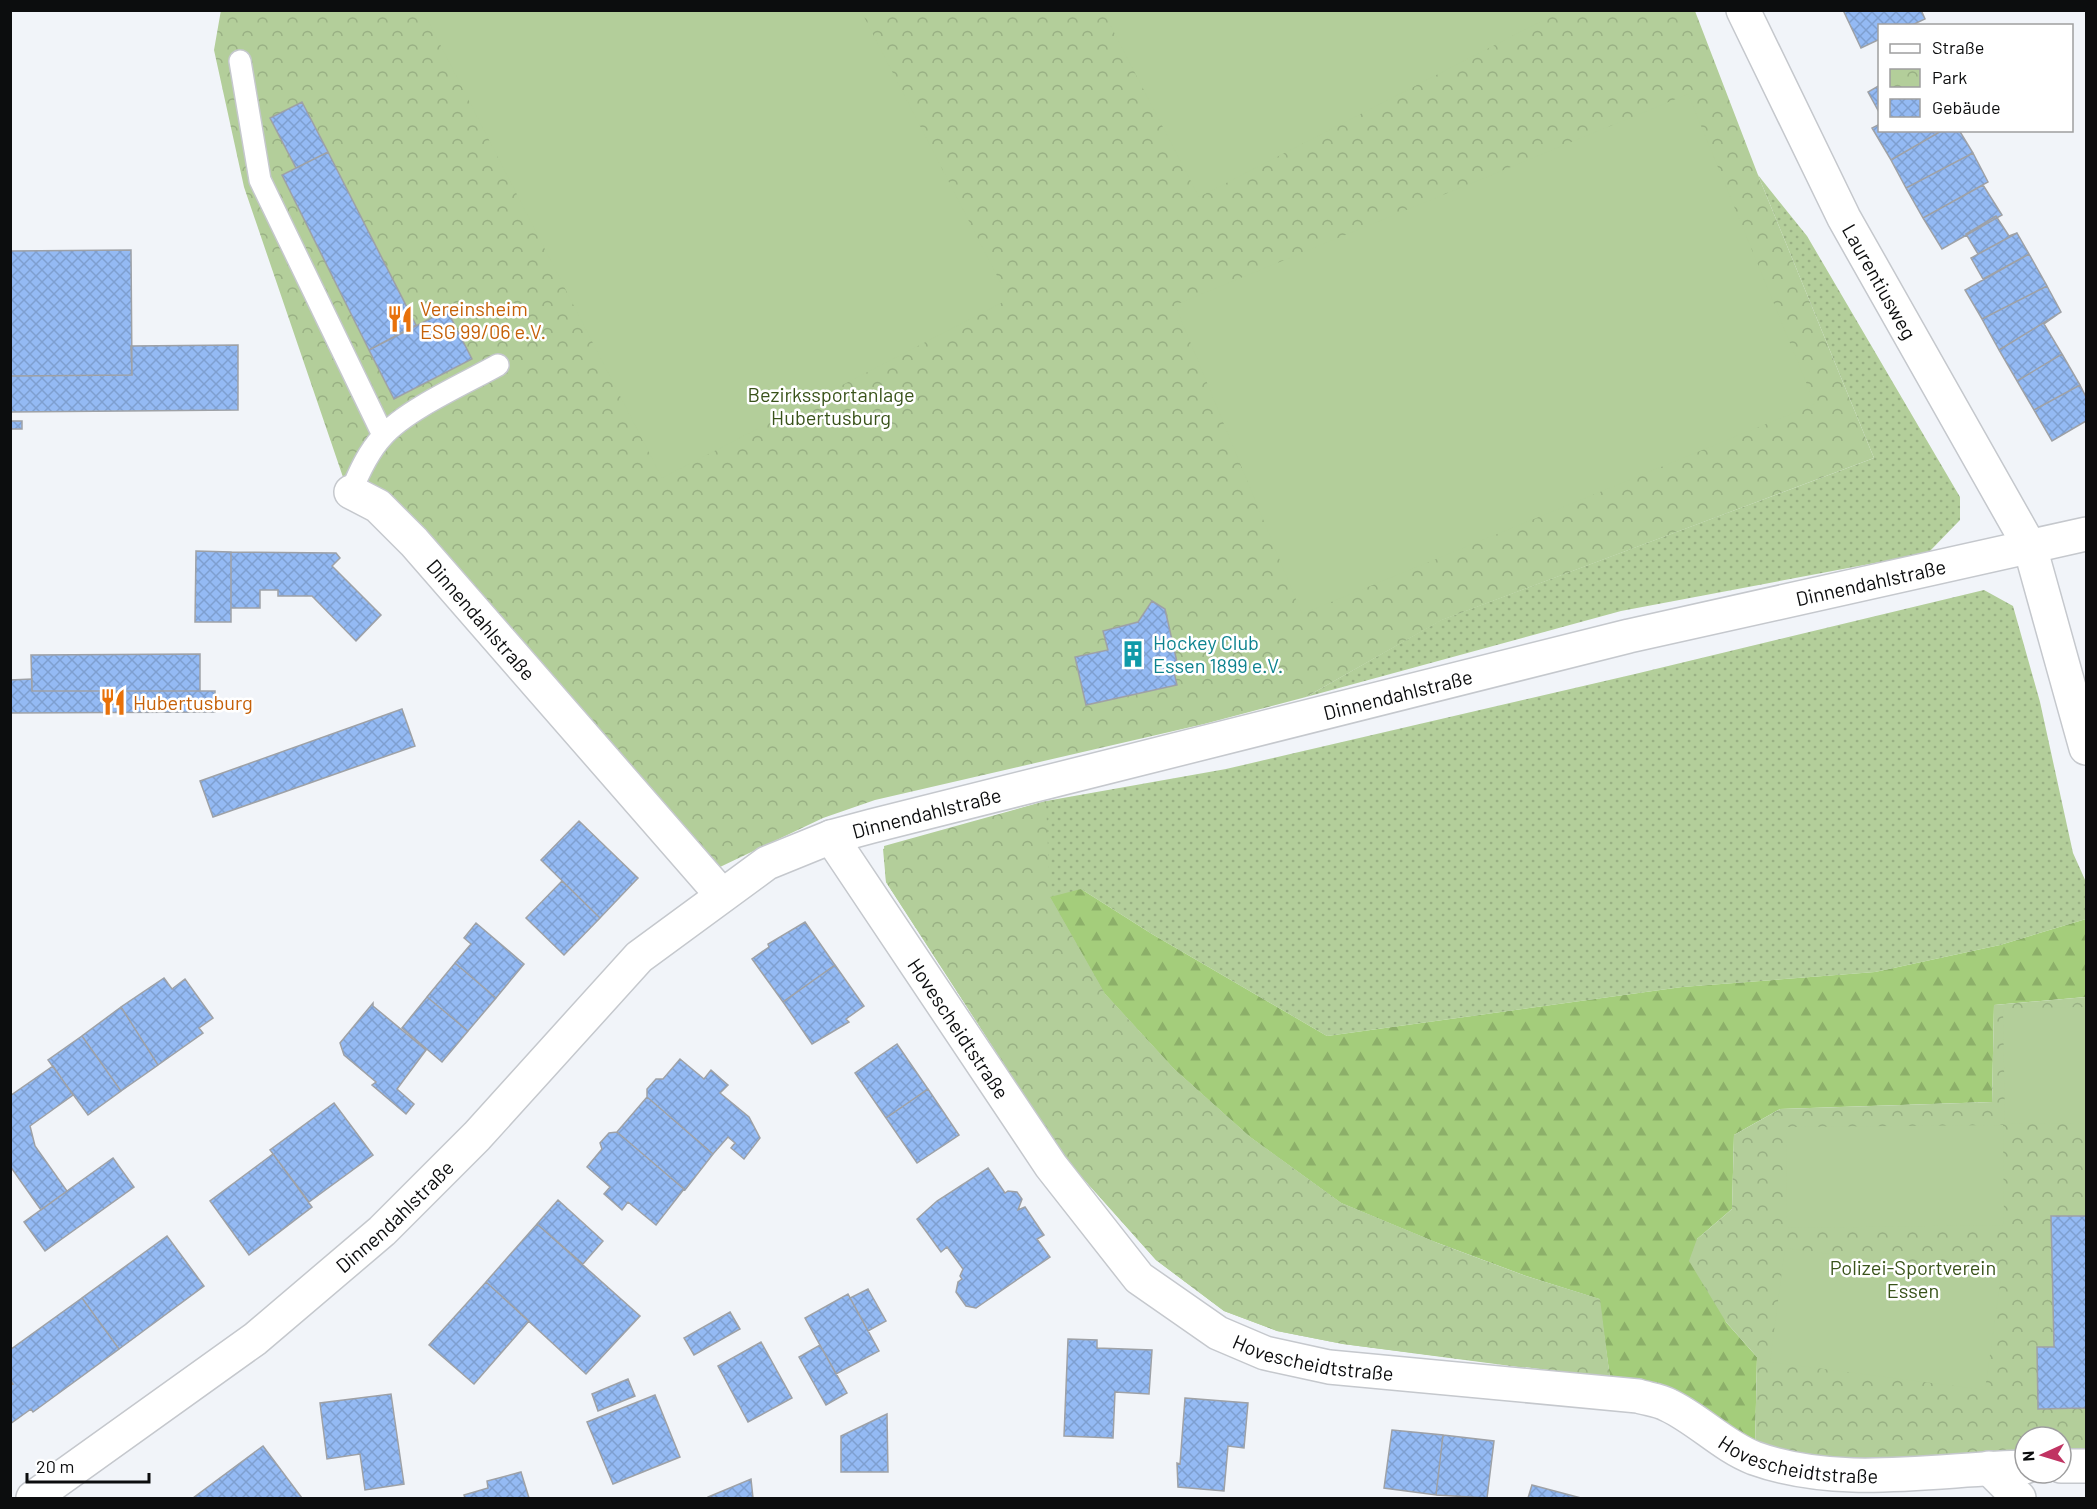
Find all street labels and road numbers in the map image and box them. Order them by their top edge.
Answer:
street label: Laurentiusweg [1838,219,1922,343]
street label: Dinnendahlstraße [422,554,541,685]
street label: Dinnendahlstraße [1793,554,1948,610]
street label: Dinnendahlstraße [1321,664,1475,724]
street label: Dinnendahlstraße [849,782,1004,843]
street label: Hovescheidtstraße [903,953,1014,1103]
street label: Dinnendahlstraße [331,1155,458,1277]
street label: Hovescheidtstraße [1229,1329,1395,1385]
street label: Hovescheidtstraße [1714,1430,1878,1487]

